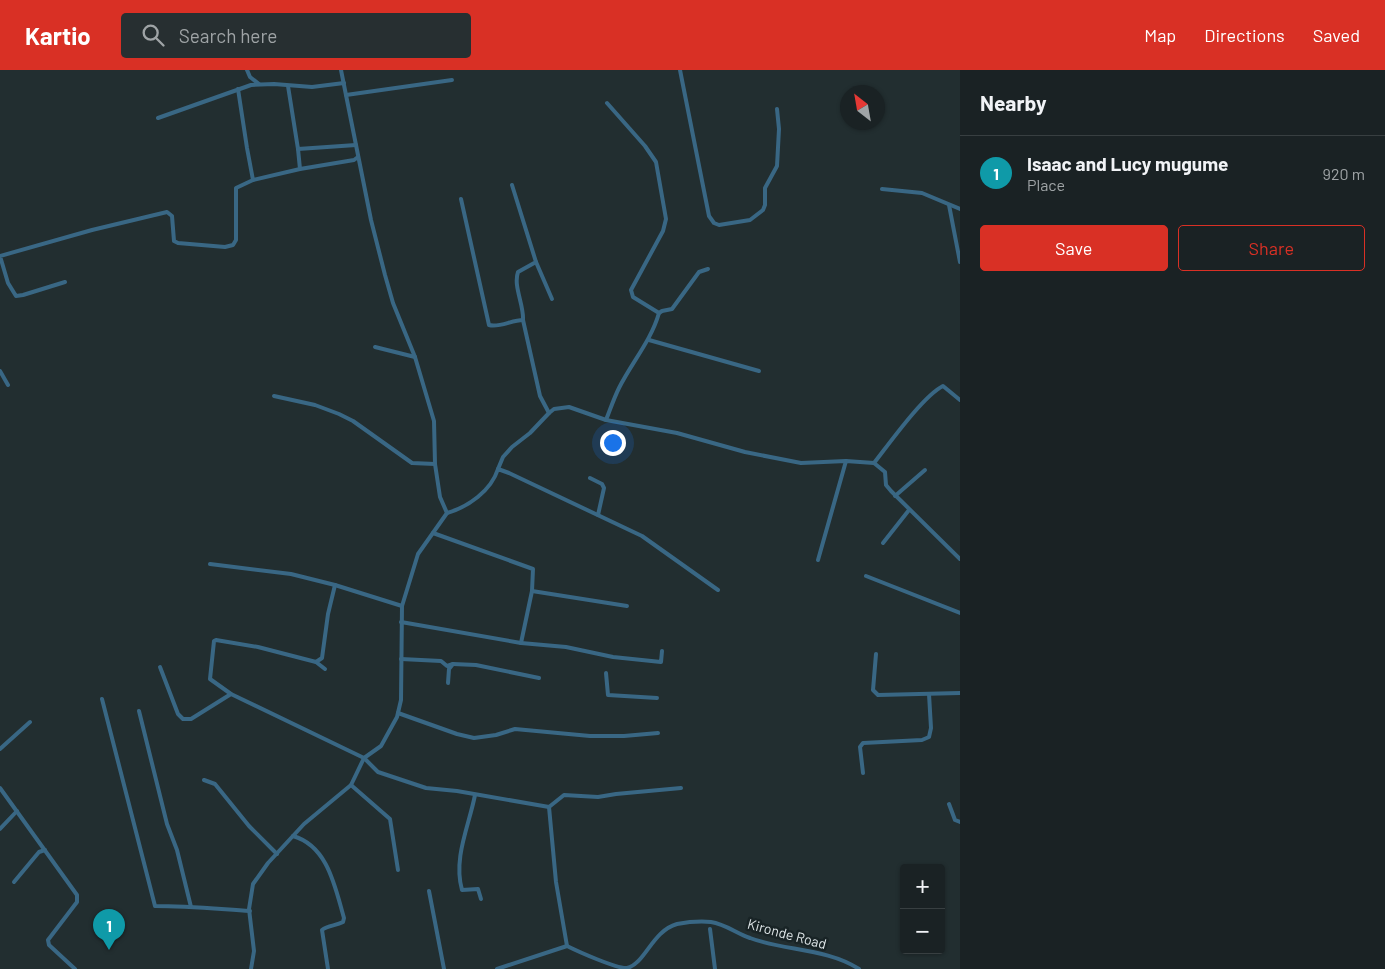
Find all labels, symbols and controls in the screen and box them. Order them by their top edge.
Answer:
search box [121,13,471,58]
text: Kartio [25,21,91,50]
icon: search [139,21,167,49]
text: Search here [179,24,277,47]
text: Map [1144,24,1176,46]
text: Directions [1204,24,1285,46]
text: Saved [1313,24,1360,46]
north arrow [840,85,885,130]
text: Nearby [980,90,1046,115]
text: Isaac and Lucy mugume [1027,152,1228,175]
text: 1 [993,164,999,183]
text: 920 m [1323,164,1365,183]
text: Place [1027,175,1065,194]
button: Save [980,225,1168,271]
button: Share [1178,225,1365,271]
your location [600,430,626,456]
map controls [900,864,945,954]
button: + [900,864,945,909]
pin: 1 [93,909,125,950]
button: − [900,909,945,954]
street label: Kironde Road [746,915,828,952]

